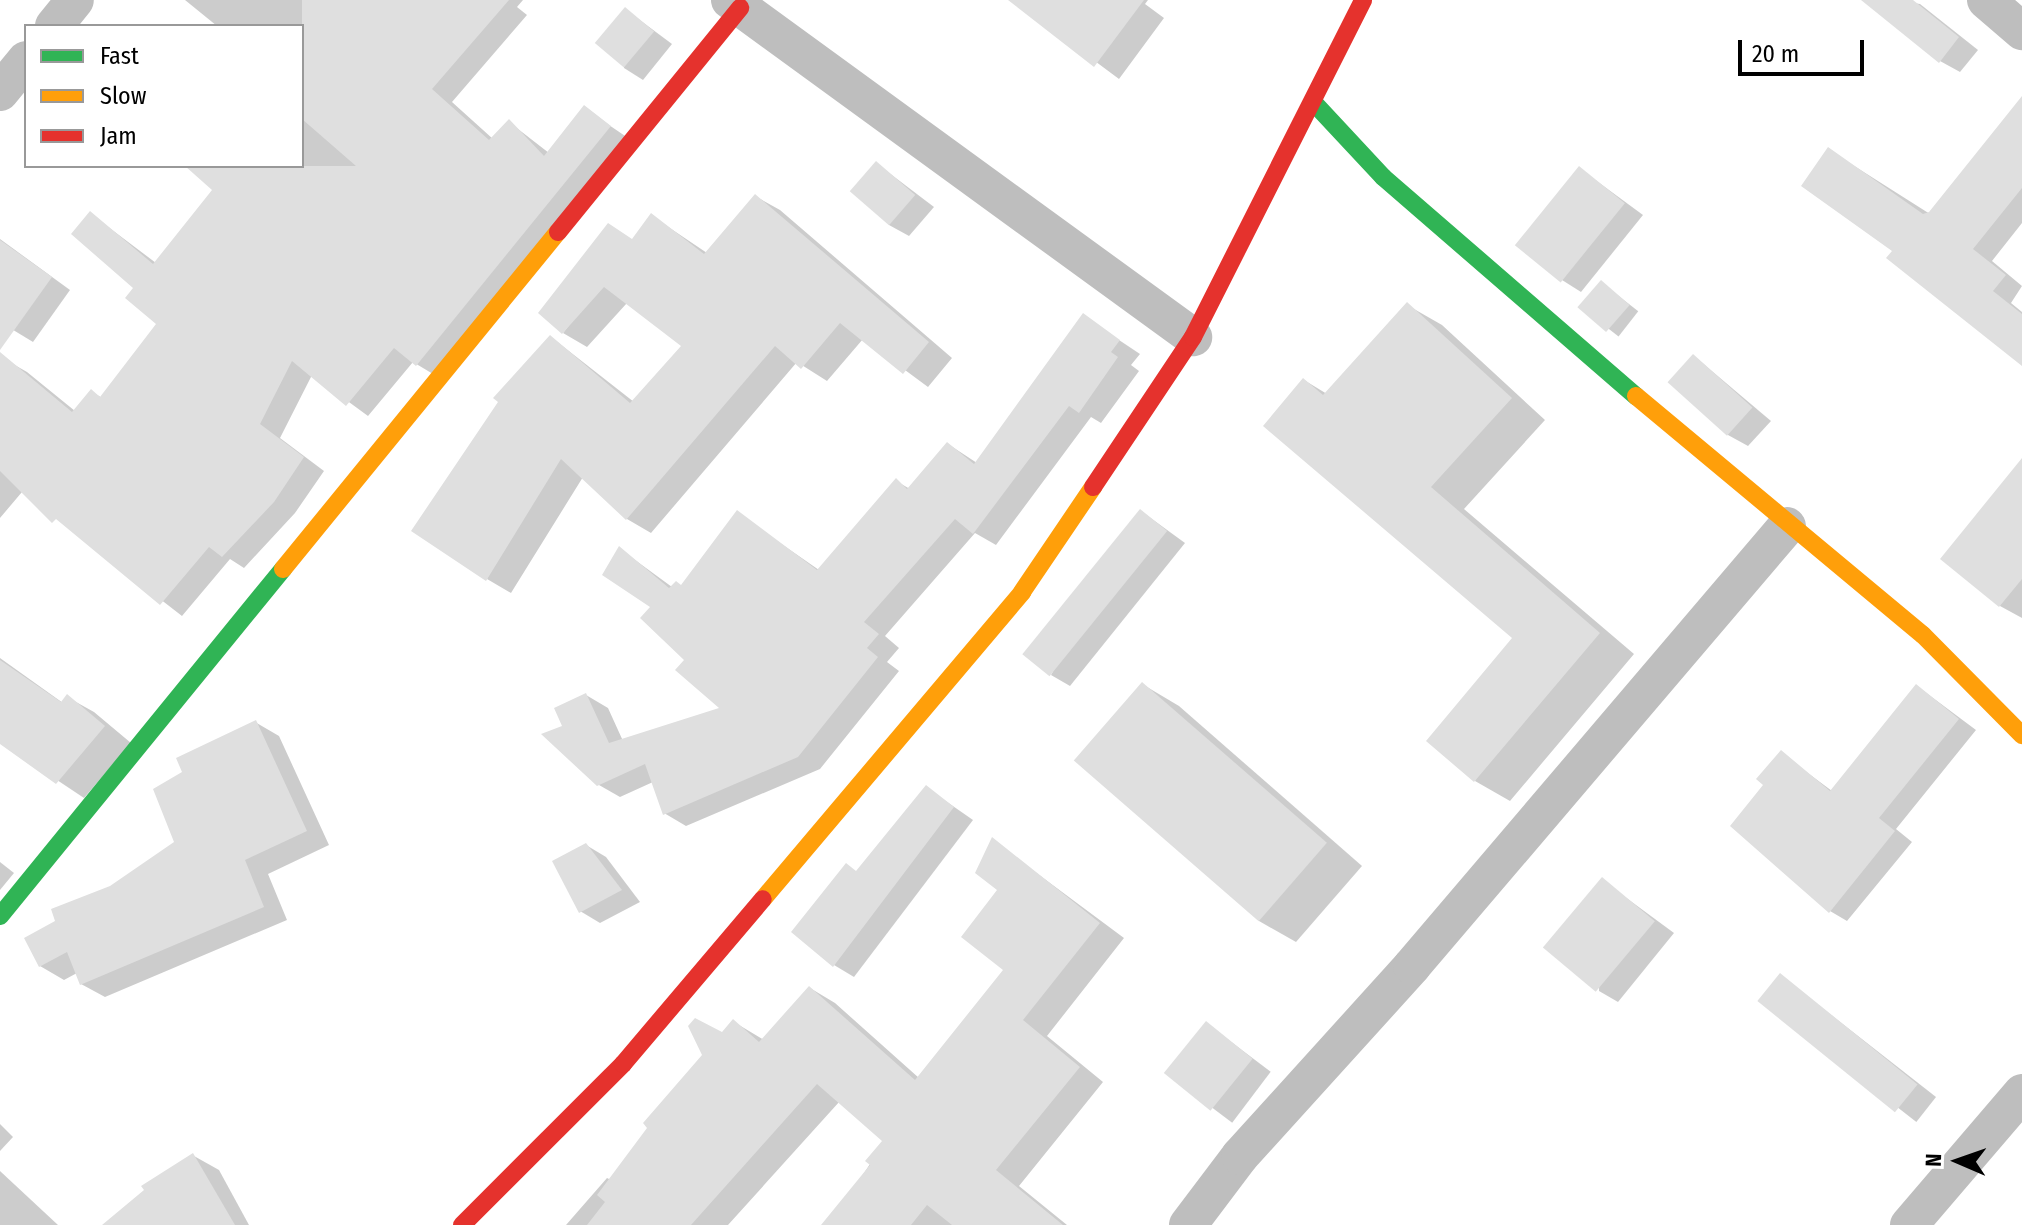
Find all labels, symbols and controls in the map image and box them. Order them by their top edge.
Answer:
legend [24,24,304,168]
scale bar [1742,24,1868,74]
text: 20 m [1752,40,1799,68]
text: Fast [100,42,139,70]
text: Slow [100,82,146,110]
text: Jam [100,122,137,150]
north arrow [1918,1121,1998,1201]
text: N [1920,1153,1947,1167]

